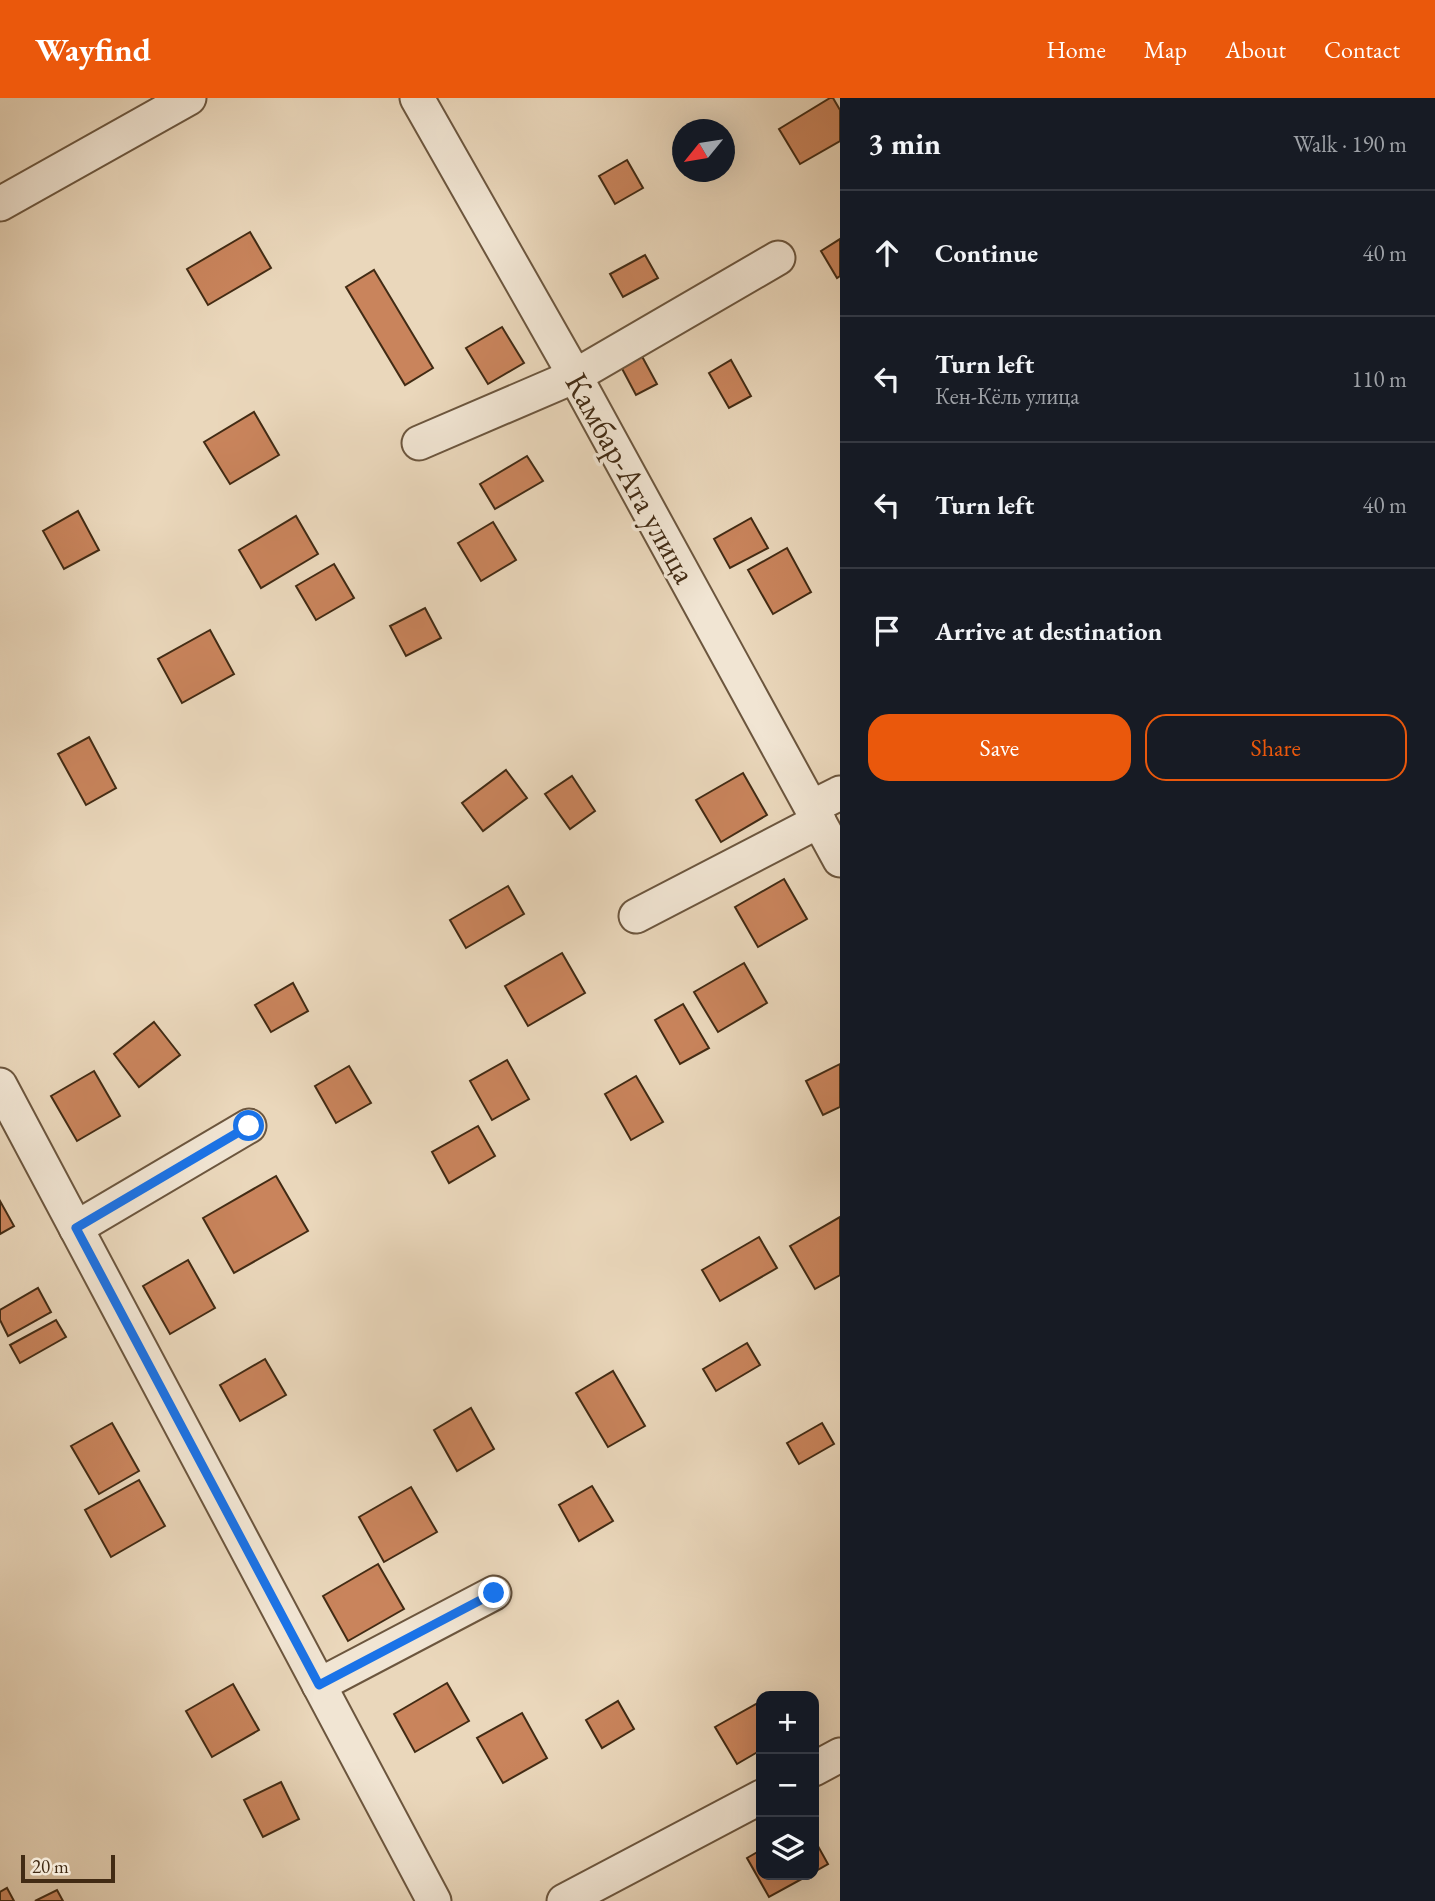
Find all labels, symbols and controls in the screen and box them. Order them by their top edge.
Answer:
text: Wayfind [35,28,151,71]
text: Home [1046,34,1106,65]
text: Map [1144,34,1187,65]
text: About [1225,34,1286,65]
text: Contact [1324,34,1400,65]
north arrow [672,119,735,182]
text: 3 min [868,124,941,163]
text: Walk · 190 m [1293,129,1407,159]
icon: ahead [868,234,906,272]
text: Continue [935,236,1038,270]
text: 40 m [1362,238,1407,268]
text: Turn left [935,347,1034,381]
icon: left [868,360,906,398]
text: 110 m [1351,364,1407,394]
street label: Камбар-Ата улица [556,365,706,591]
text: Кен-Кёль улица [935,381,1079,411]
icon: left [868,486,906,524]
text: Turn left [935,488,1034,522]
text: 40 m [1362,490,1407,520]
icon: arrive [868,612,906,650]
text: Arrive at destination [935,614,1162,648]
button: Save [868,714,1131,781]
button: Share [1145,714,1407,781]
route start [233,1110,264,1141]
route end [478,1577,509,1608]
map controls [756,1691,819,1880]
button: + [756,1691,819,1754]
button: − [756,1754,819,1817]
button: layers [756,1817,819,1880]
scale bar [21,1852,116,1884]
text: 20 m [32,1854,69,1879]

